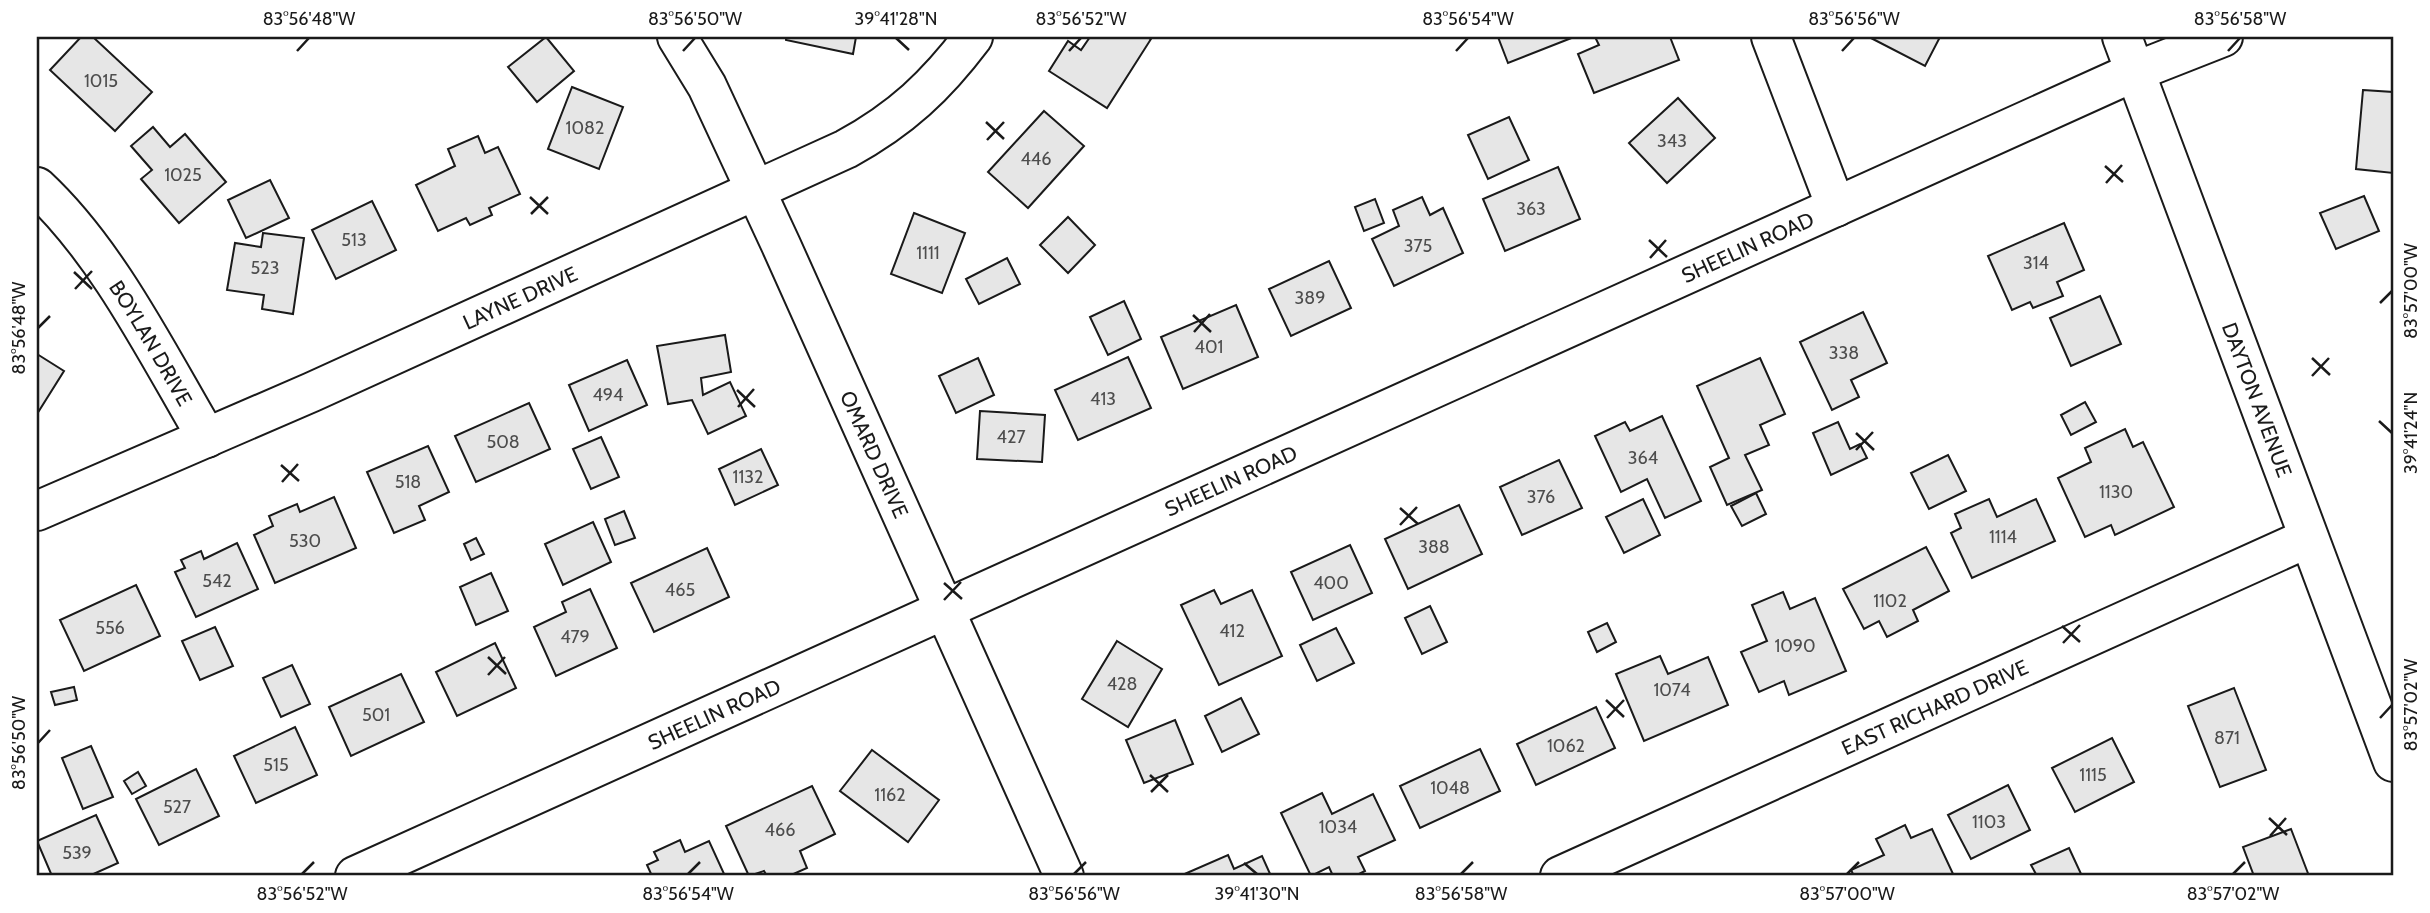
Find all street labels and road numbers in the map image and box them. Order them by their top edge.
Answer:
street label: SHEELIN ROAD [1677,206,1818,287]
street label: LAYNE DRIVE [459,261,581,334]
street label: BOYLAN DRIVE [105,276,198,410]
street label: DAYTON AVENUE [2217,319,2298,480]
street label: OMARD DRIVE [835,387,914,522]
street label: SHEELIN ROAD [1161,439,1301,521]
street label: EAST RICHARD DRIVE [1837,654,2032,760]
street label: SHEELIN ROAD [644,673,784,755]

